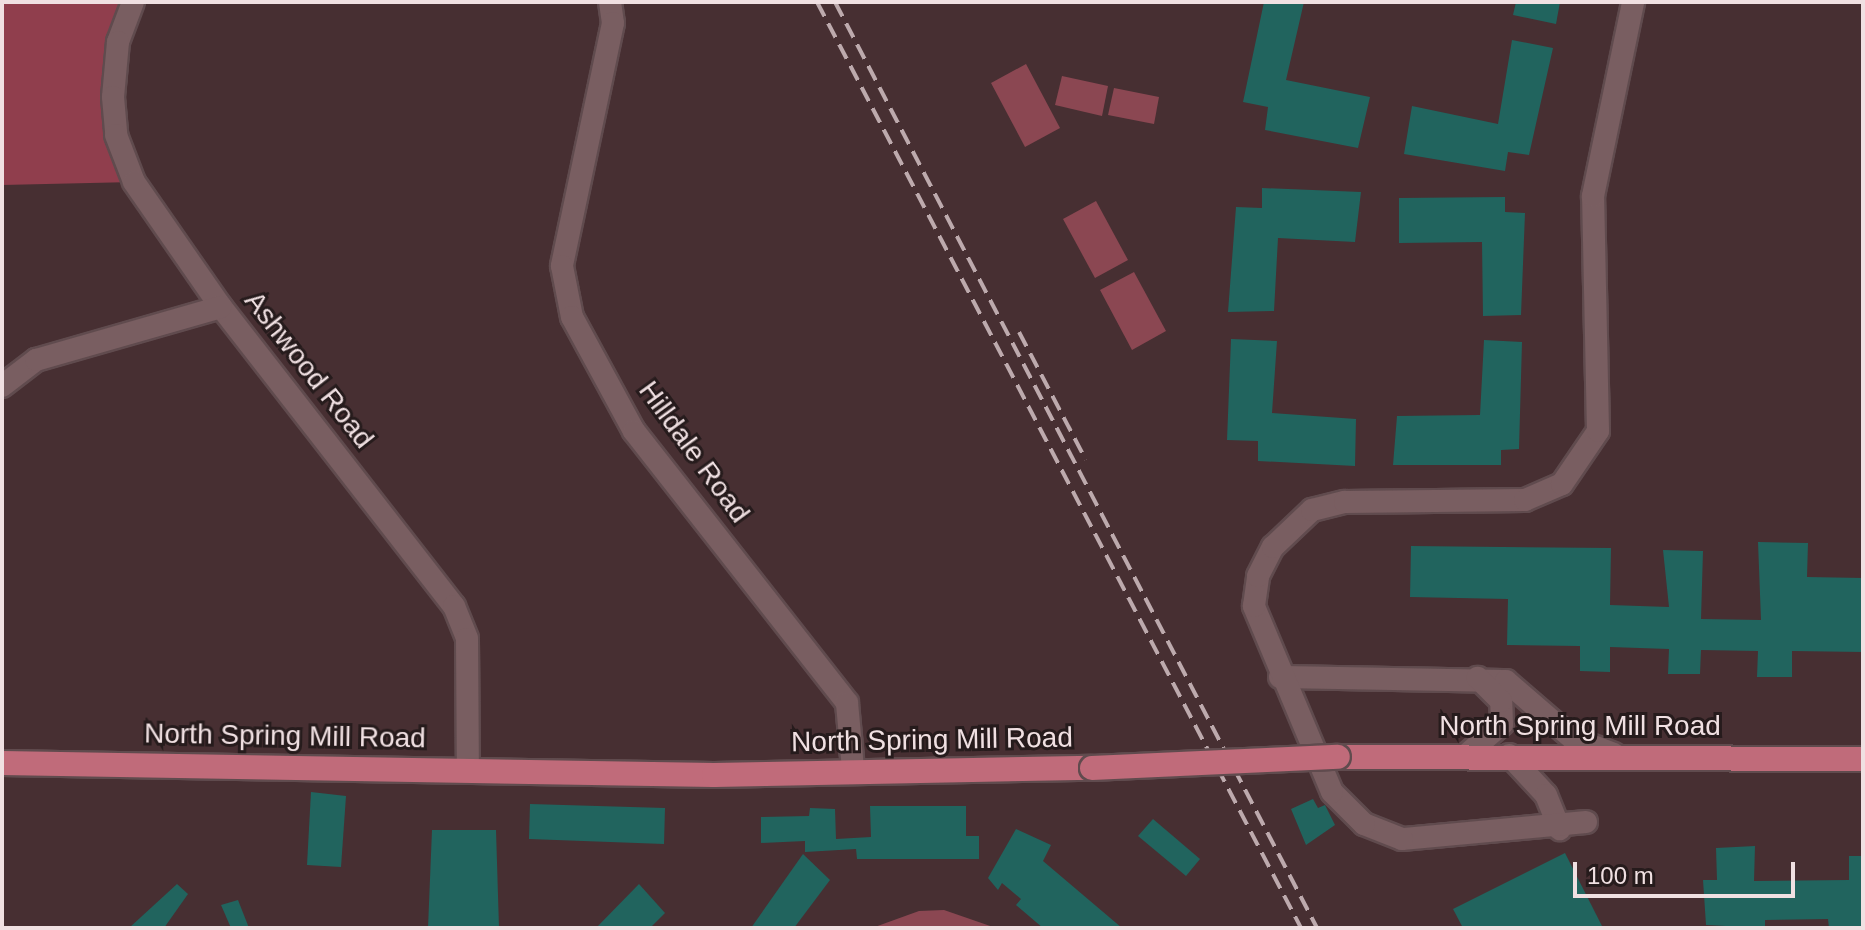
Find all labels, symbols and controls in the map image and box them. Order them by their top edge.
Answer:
street label: Ashwood Road [237,285,381,455]
street label: Hilldale Road [631,375,757,529]
street label: North Spring Mill Road [1439,709,1721,743]
street label: North Spring Mill Road [144,717,426,755]
street label: North Spring Mill Road [791,721,1073,759]
scale bar [1577,846,1799,896]
text: 100 m [1587,862,1654,889]

